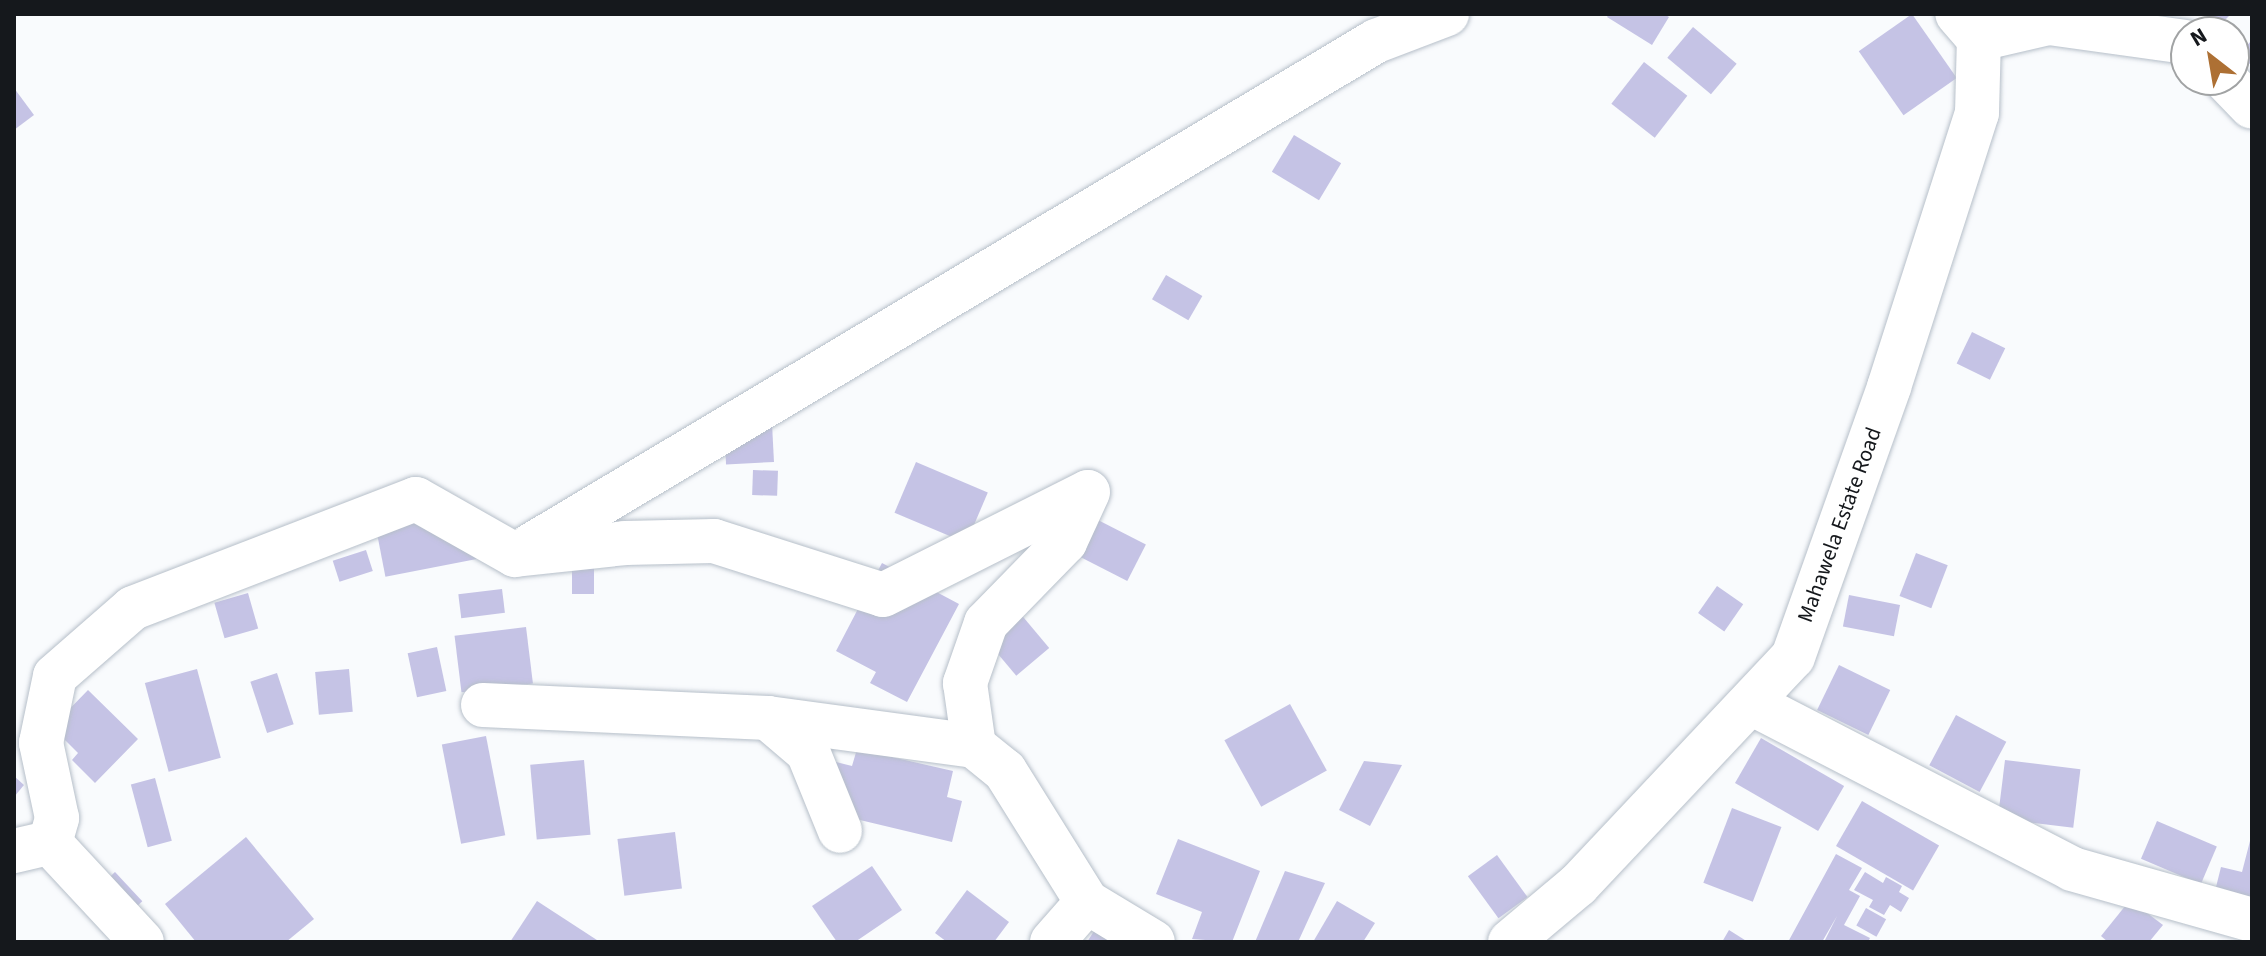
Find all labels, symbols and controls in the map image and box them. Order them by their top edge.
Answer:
north arrow [2170,16,2250,96]
text: N [2184,20,2213,55]
street label: Mahawela Estate Road [1792,424,1888,626]

